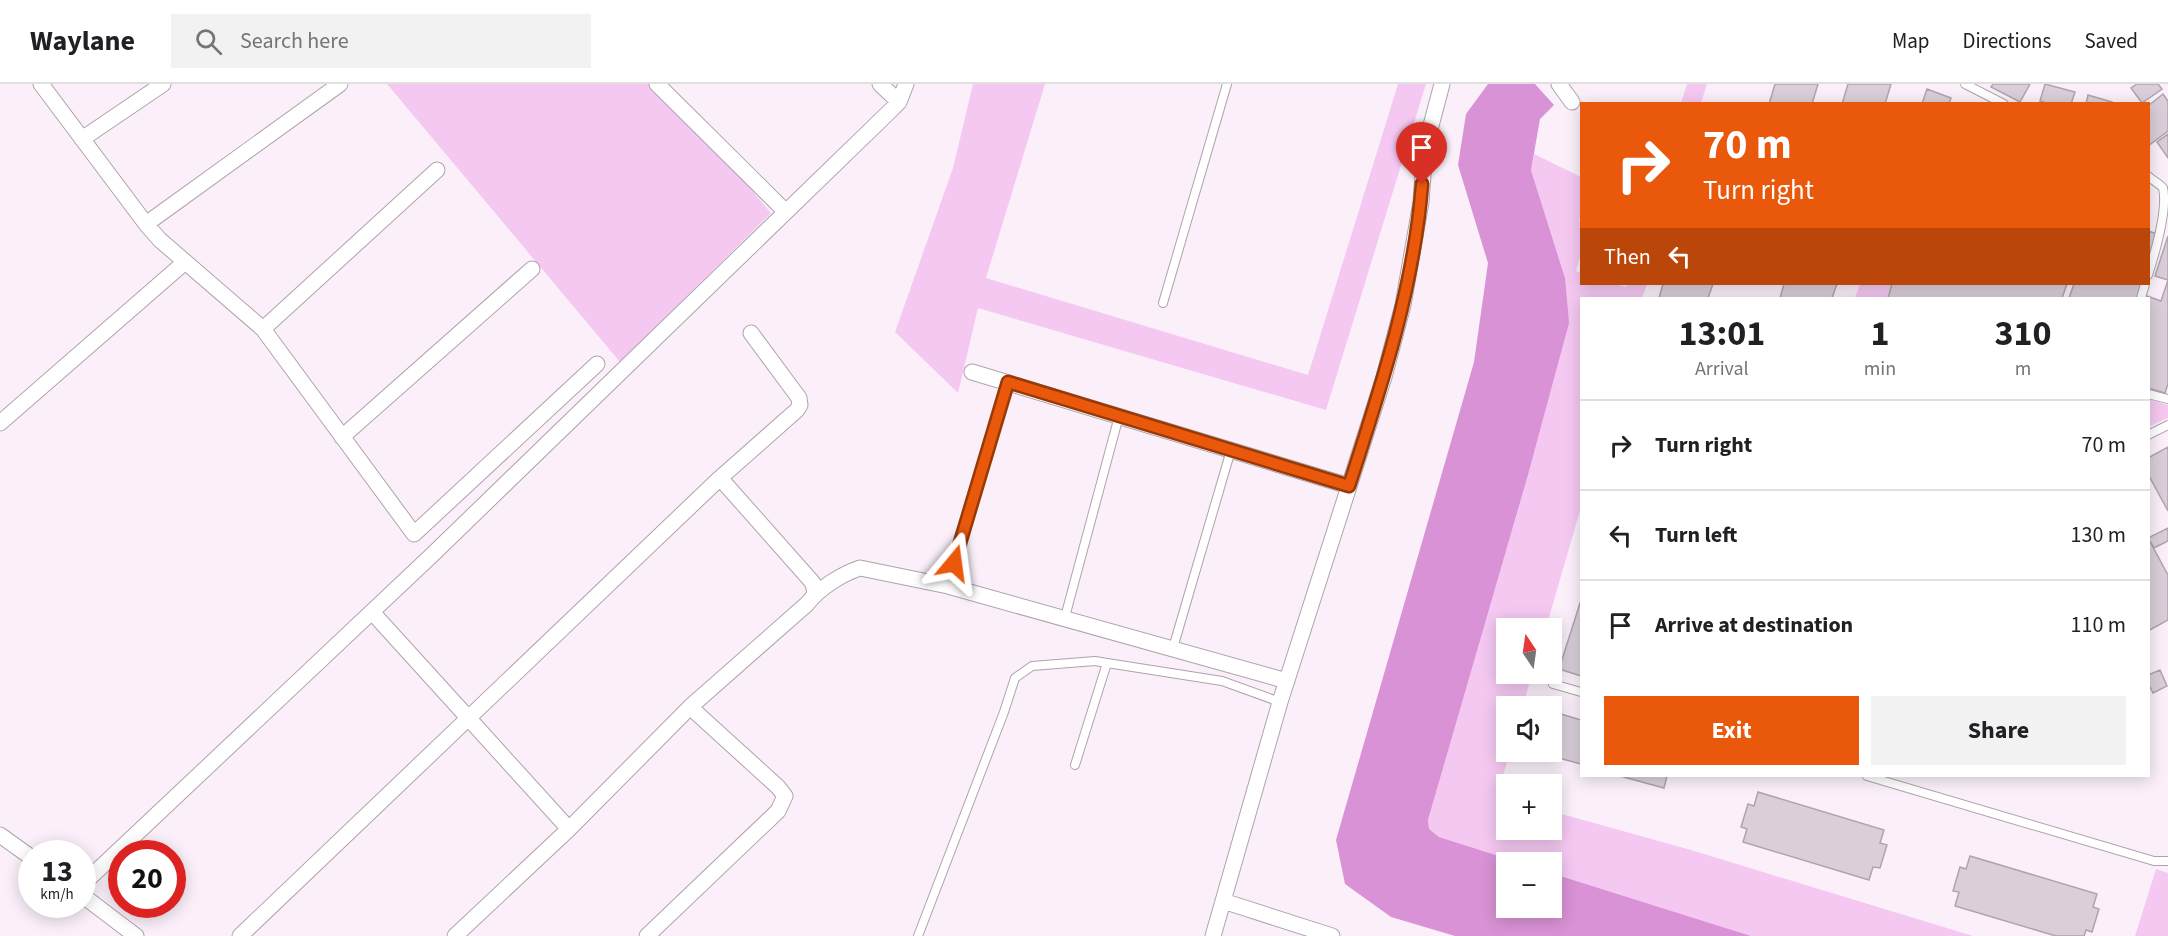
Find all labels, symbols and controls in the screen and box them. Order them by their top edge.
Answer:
search box [171,14,591,68]
text: Waylane [30,21,135,61]
icon: search [192,25,225,58]
text: Search here [240,25,349,57]
text: Map [1892,26,1930,56]
text: Directions [1963,26,2051,56]
text: Saved [2084,26,2138,56]
text: 70 m [1703,115,1792,175]
pin [1396,122,1447,184]
icon: right [1604,126,1682,204]
icon: arrive [1405,131,1438,164]
text: Turn right [1703,171,1814,210]
icon: left [1663,240,1696,273]
text: Then [1604,241,1651,273]
text: 13:01 [1678,308,1765,359]
text: 1 [1870,308,1889,359]
text: 310 [1995,308,2052,359]
text: Arrival [1695,355,1749,383]
text: min [1864,355,1896,383]
text: m [2015,355,2031,383]
icon: right [1604,429,1637,462]
text: Turn right [1655,429,1752,461]
text: 70 m [2081,429,2126,461]
icon: left [1604,519,1637,552]
text: Turn left [1655,519,1737,551]
text: 130 m [2071,519,2126,551]
position arrow [922,531,986,595]
icon: arrive [1604,609,1637,642]
text: Arrive at destination [1655,609,1853,641]
text: 110 m [2071,609,2126,641]
north arrow [1496,618,1562,684]
map controls [1496,618,1562,918]
button: sound [1496,696,1562,762]
button: Exit [1604,696,1859,765]
button: Share [1871,696,2126,765]
button: + [1496,774,1562,840]
speed limit sign: 20 [108,840,186,918]
text: 13 [41,850,73,893]
button: − [1496,852,1562,918]
text: km/h [40,884,74,905]

